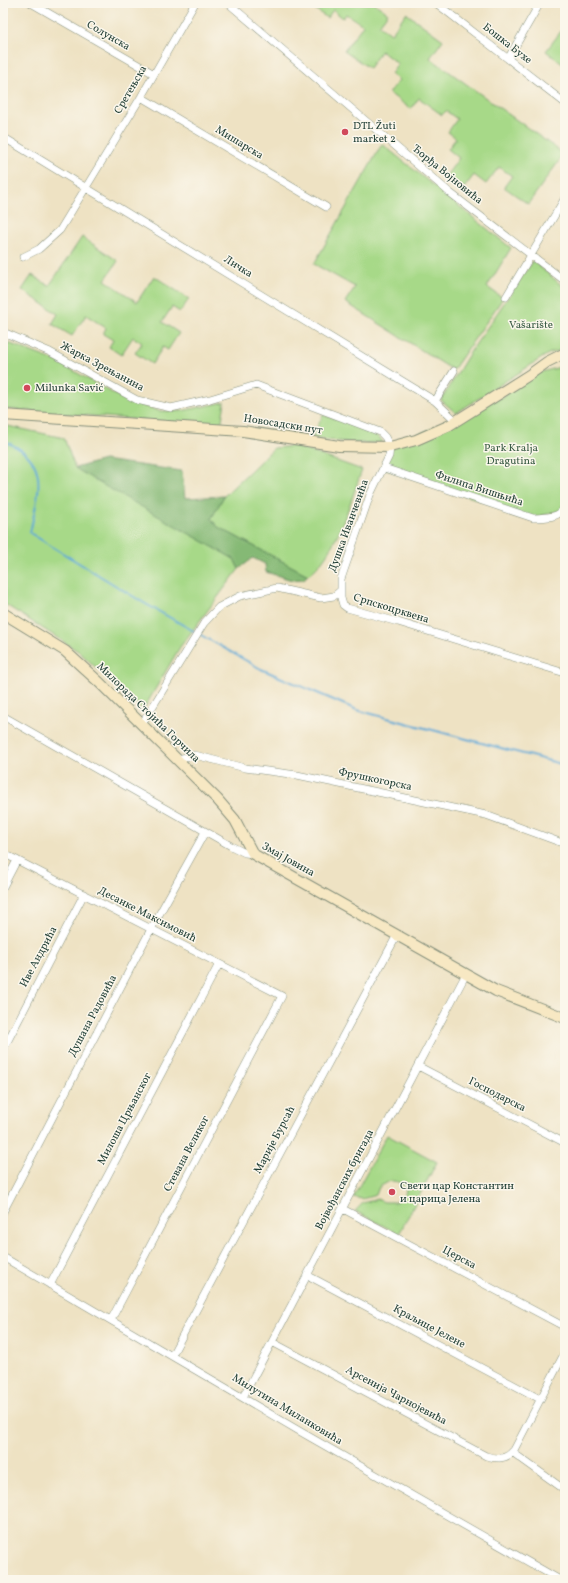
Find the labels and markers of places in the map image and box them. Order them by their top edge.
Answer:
place label: DTL Žuti market 2 [353,119,396,147]
marker: DTL Žuti market 2 [340,127,350,137]
place label: Milunka Savić [35,381,104,396]
marker: Milunka Savić [22,383,32,393]
place label: Свети цар Константин и царица Јелена [400,1179,514,1207]
marker: Свети цар Константин и царица Јелена [387,1187,397,1197]

